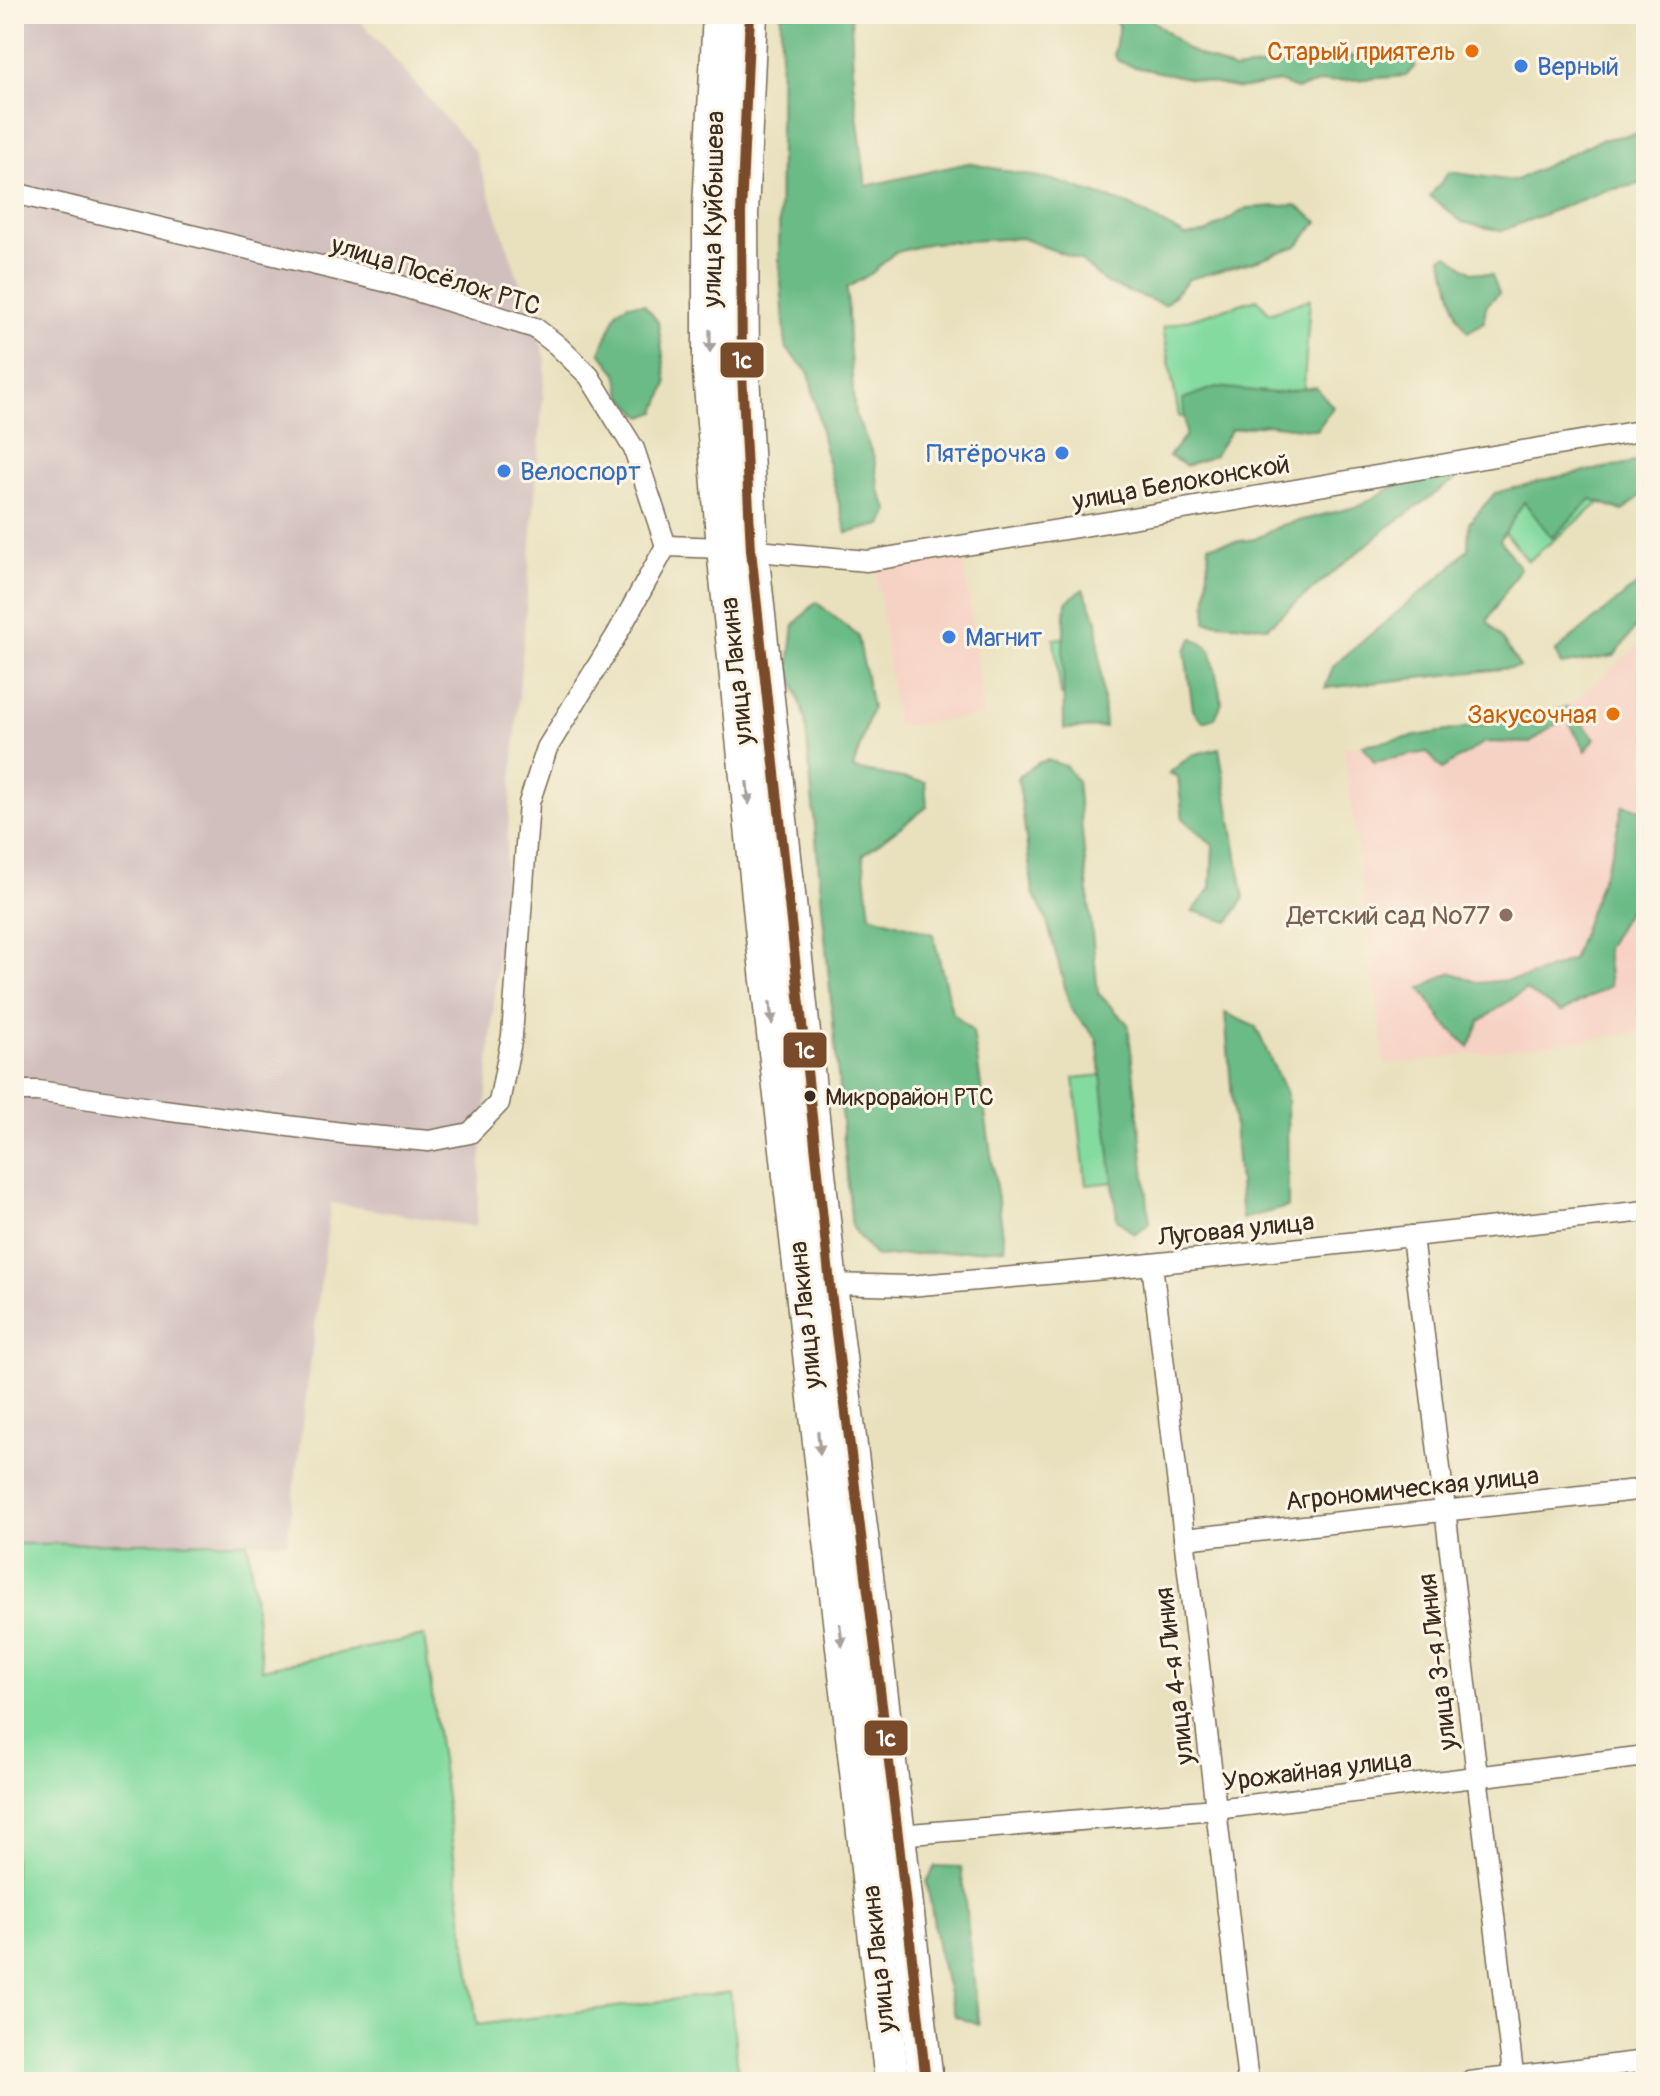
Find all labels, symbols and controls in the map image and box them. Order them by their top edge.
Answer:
place label: Старый приятель [1267,36,1456,68]
marker: Старый приятель [1463,42,1481,60]
place label: Верный [1537,51,1619,83]
marker: Верный [1512,57,1530,75]
street label: улица Куйбышева [696,110,732,309]
street label: улица Посёлок РТС [326,229,544,323]
one-way arrow [704,329,716,354]
line badge: 1с [719,341,765,379]
text: 1с [732,347,752,375]
place label: Пятёрочка [926,438,1046,470]
marker: Пятёрочка [1053,444,1071,462]
street label: улица Белоконской [1069,448,1292,518]
place label: Велоспорт [520,456,641,488]
marker: Велоспорт [495,462,513,480]
street label: улица Лакина [713,596,761,747]
place label: Магнит [965,622,1042,654]
marker: Магнит [940,628,958,646]
place label: Закусочная [1467,699,1597,731]
marker: Закусочная [1604,705,1622,723]
one-way arrow [742,781,755,806]
place label: Детский сад №77 [1286,900,1490,932]
marker: Детский сад №77 [1497,906,1515,924]
one-way arrow [765,1001,778,1026]
line badge: 1с [782,1031,828,1069]
text: 1с [795,1037,815,1065]
place label: Микрорайон РТС [825,1083,994,1112]
marker: Микрорайон РТС [802,1088,818,1104]
street label: Луговая улица [1155,1206,1316,1254]
street label: улица Лакина [782,1240,830,1391]
one-way arrow [813,1431,826,1456]
street label: Агрономическая улица [1284,1460,1541,1518]
street label: улица 3-я Линия [1411,1572,1465,1753]
street label: улица 4-я Линия [1148,1585,1202,1767]
one-way arrow [835,1623,848,1648]
line badge: 1с [863,1719,909,1757]
text: 1с [876,1725,896,1753]
street label: Урожайная улица [1221,1743,1414,1798]
street label: улица Лакина [855,1884,903,2035]

